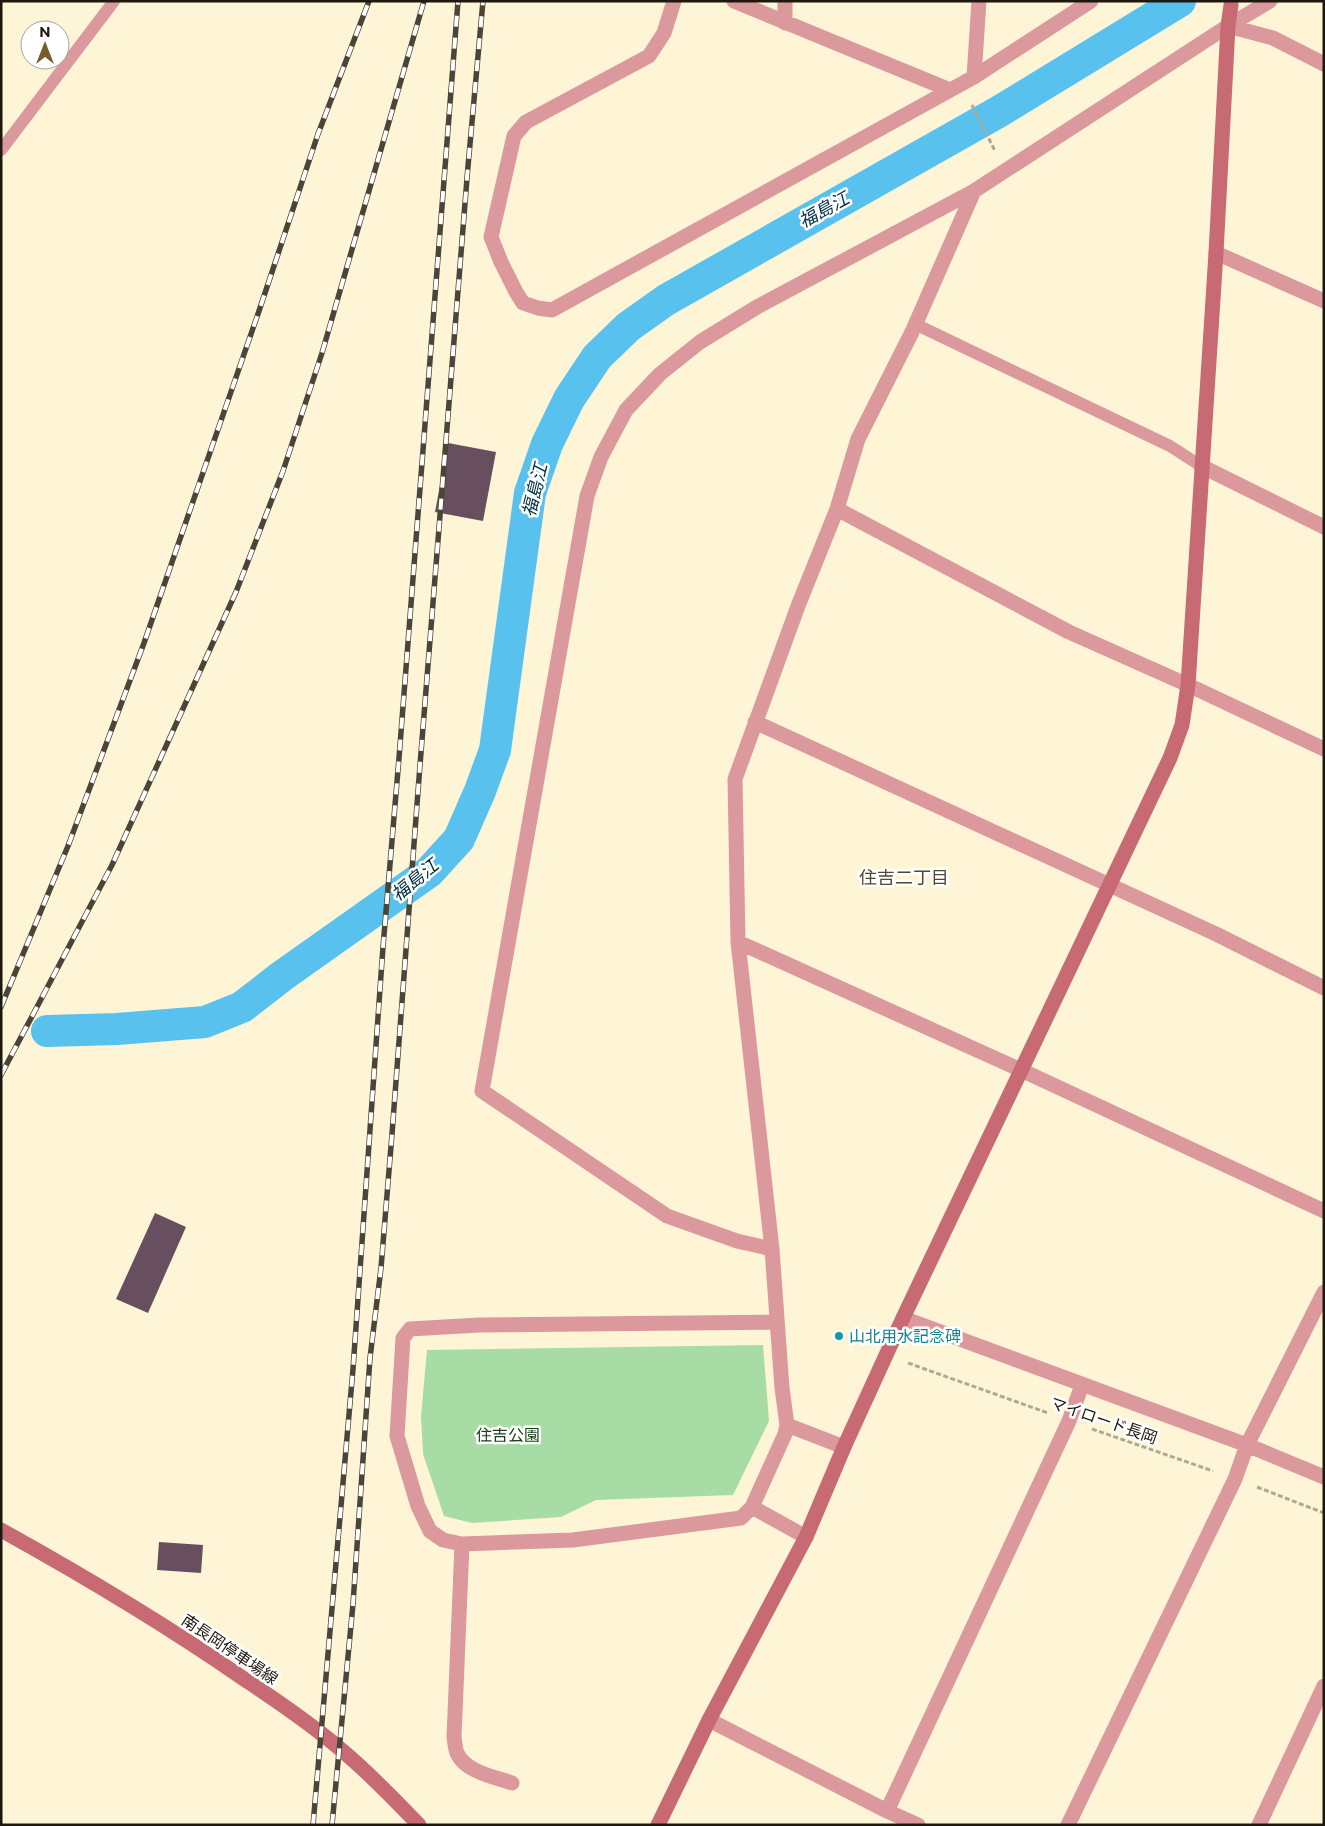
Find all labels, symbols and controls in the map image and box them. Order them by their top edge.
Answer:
north arrow [20,20,70,70]
text: N [39,23,51,41]
water label: 福島江 [795,186,855,233]
water label: 福島江 [518,459,553,519]
water label: 福島江 [387,853,444,906]
district label: 住吉二丁目 [859,867,949,889]
place label: 山北用水記念碑 [849,1327,961,1346]
marker: 山北用水記念碑 [833,1330,845,1342]
street label: マイロード長岡 [1048,1393,1160,1448]
park label: 住吉公園 [476,1426,540,1445]
street label: 南長岡停車場線 [178,1610,281,1689]

